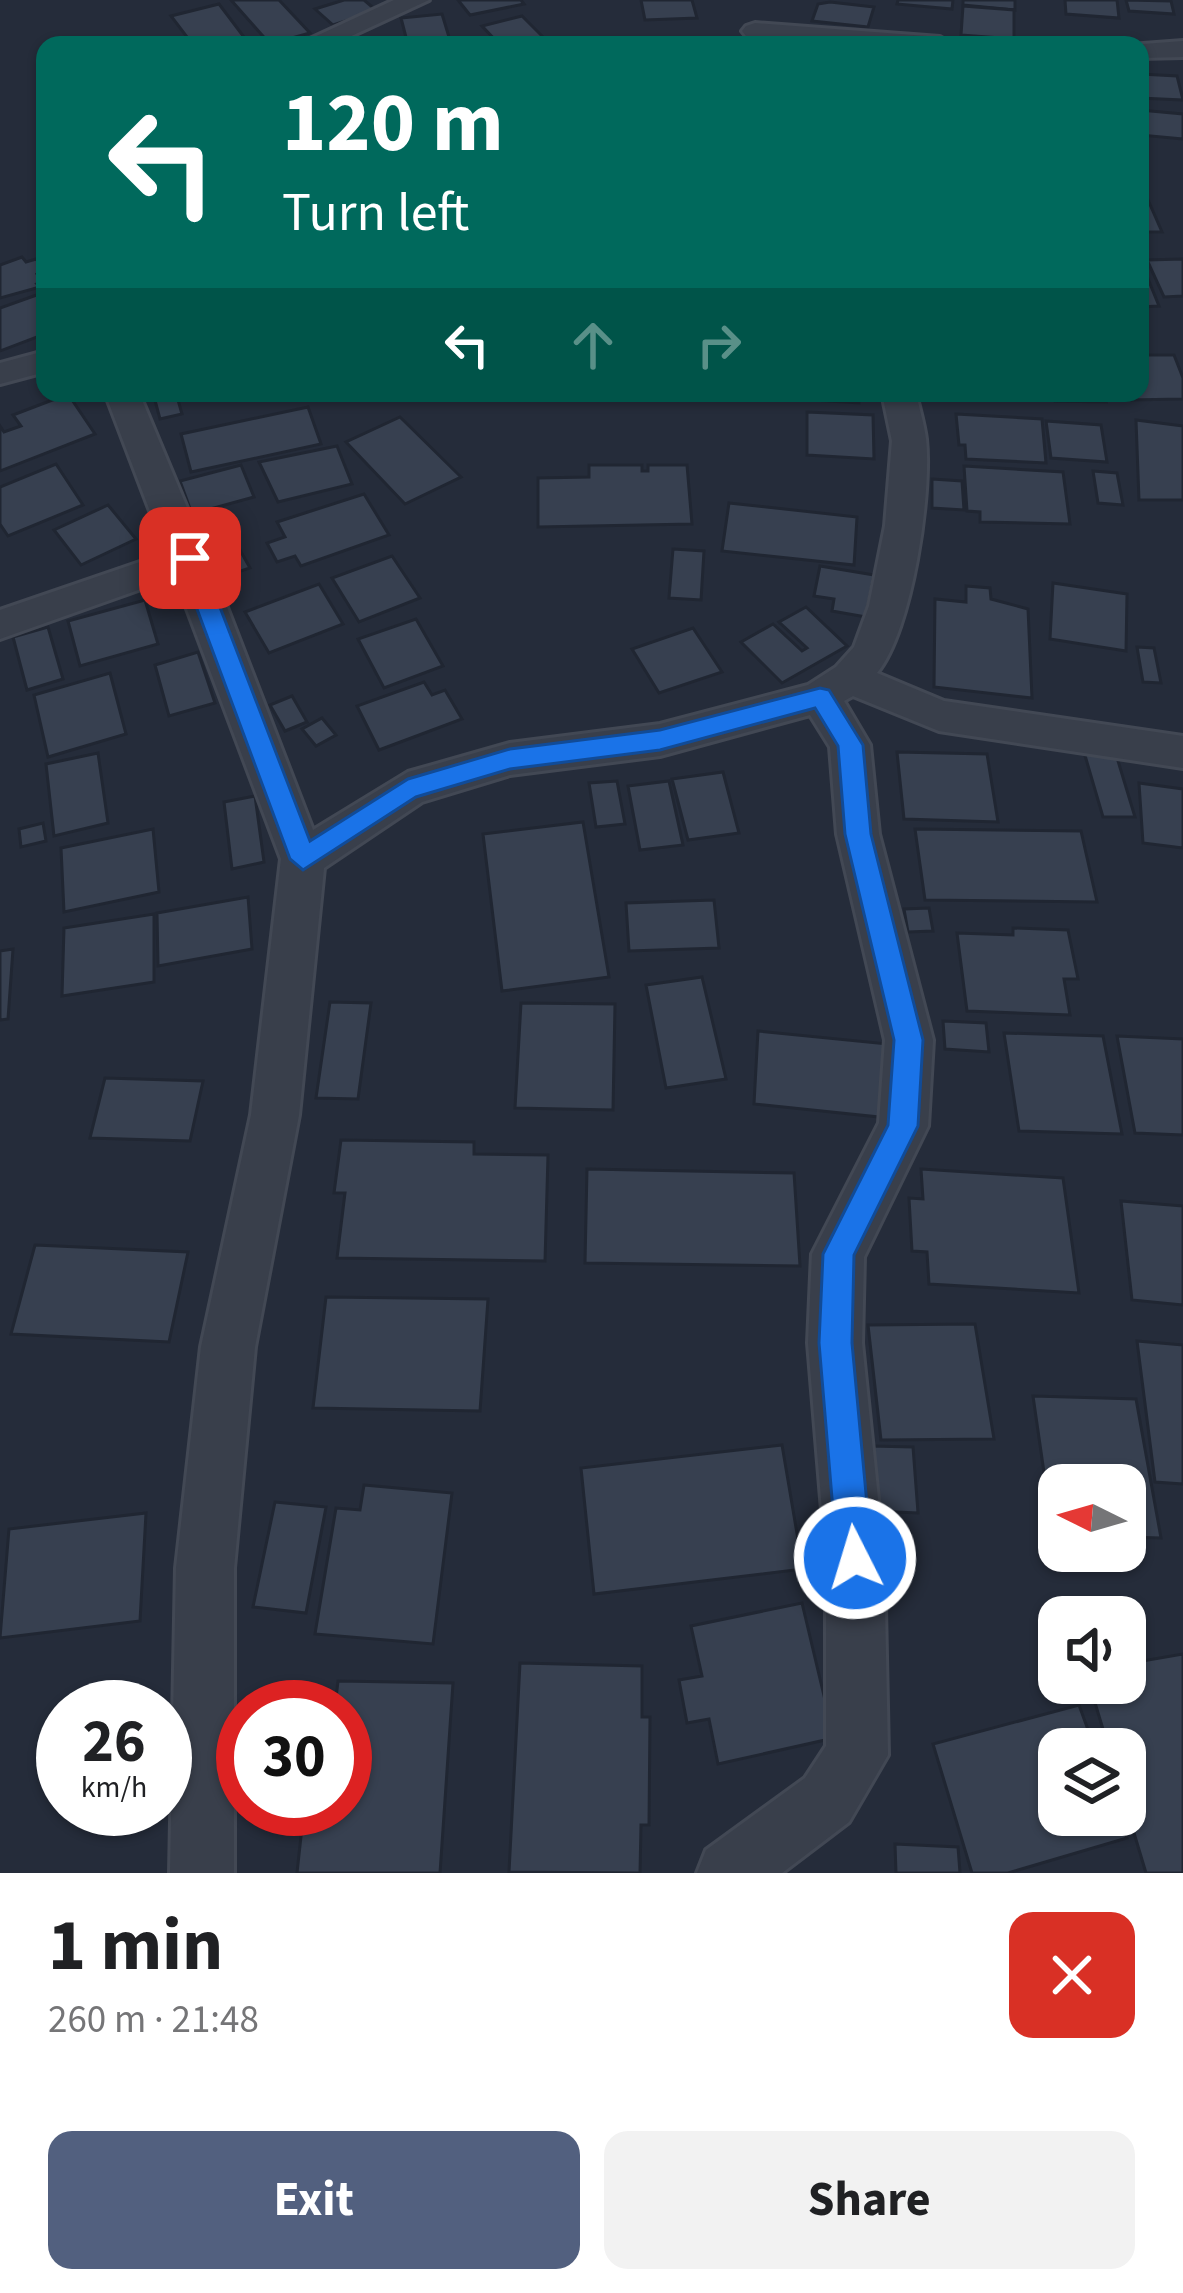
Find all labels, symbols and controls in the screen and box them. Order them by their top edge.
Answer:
text: 120 m [282,64,504,184]
icon: left [84,84,240,240]
text: Turn left [282,175,469,252]
icon: left [434,312,500,378]
icon: ahead [560,312,626,378]
icon: right [686,312,752,378]
pin [139,507,241,609]
icon: arrive [157,525,223,591]
north arrow [1038,1464,1146,1572]
map controls [1038,1464,1146,1836]
position arrow [792,1495,918,1621]
button: sound [1038,1596,1146,1704]
speed limit sign: 30 [216,1680,372,1836]
text: 26 [82,1700,146,1785]
button: layers [1038,1728,1146,1836]
text: km/h [81,1766,147,1809]
text: 1 min [48,1895,223,1998]
button: close [1009,1912,1135,2038]
text: 260 m · 21:48 [48,1992,259,2048]
button: Exit [48,2131,580,2269]
button: Share [604,2131,1135,2269]

